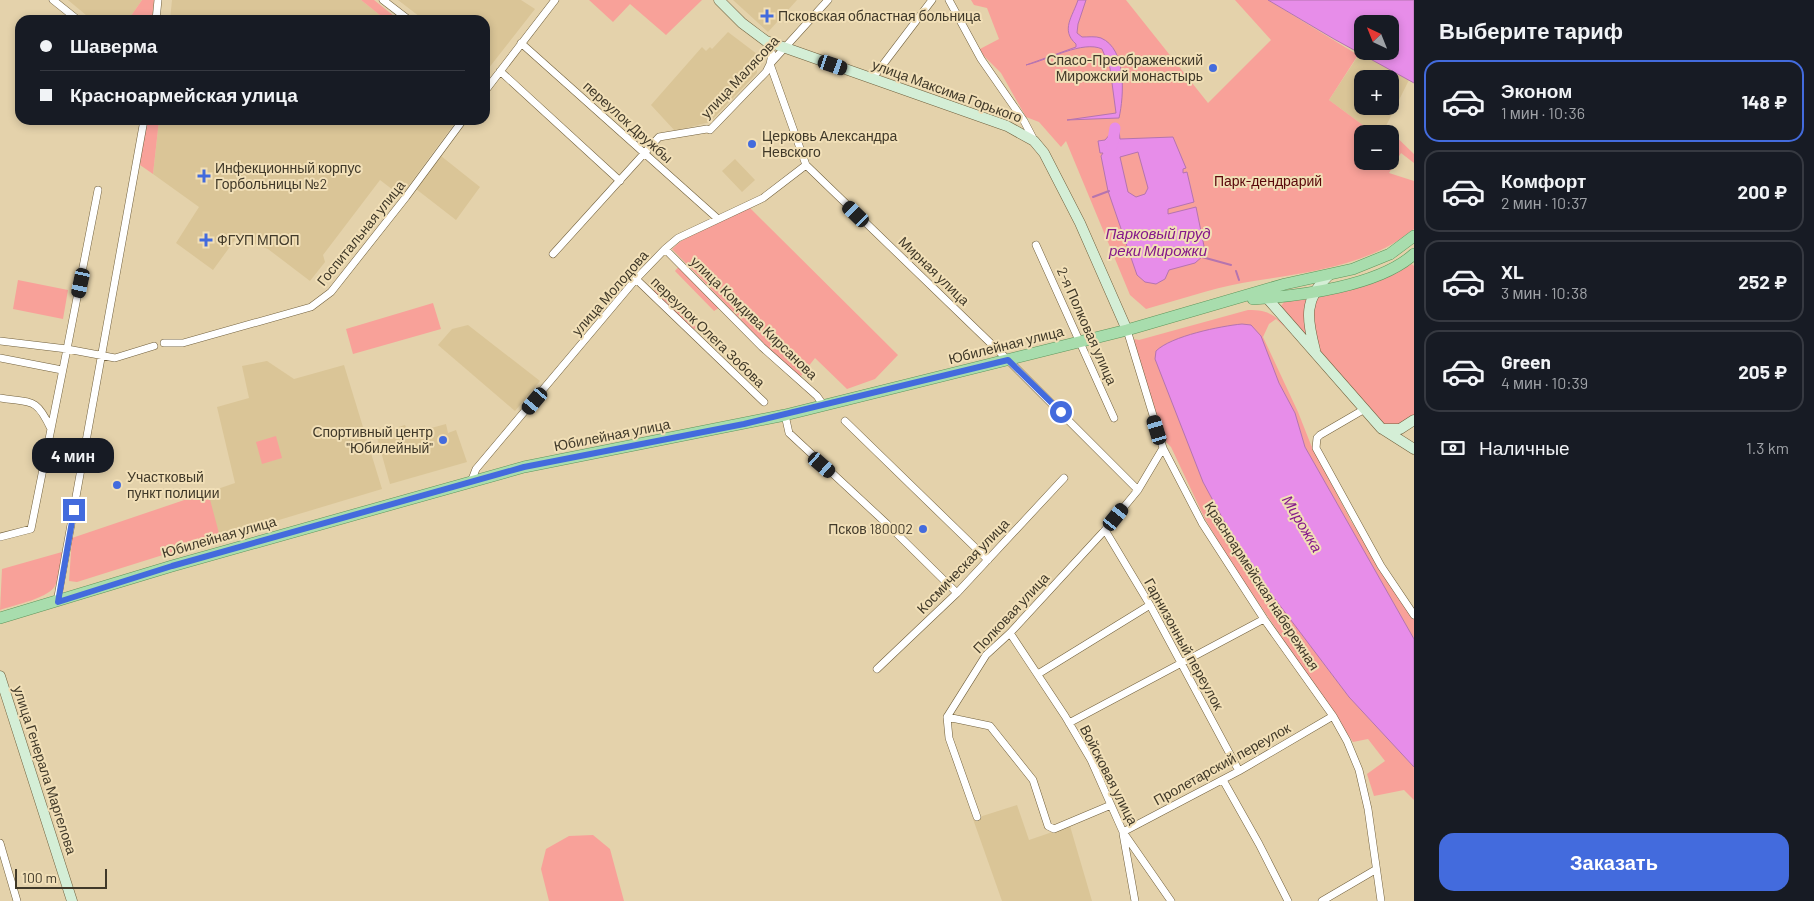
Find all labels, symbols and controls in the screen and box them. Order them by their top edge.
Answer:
place label: Псковская областная больница [778,7,981,24]
marker: Псковская областная больница [760,9,774,23]
north arrow [1354,15,1399,60]
map controls [1354,15,1399,170]
text: Выберите тариф [1439,17,1623,43]
street label: улица Малясова [697,32,782,121]
text: Шаверма [70,34,157,57]
place label: Спасо-Преображенский Мирожский монастырь [1046,51,1203,84]
car [816,53,849,77]
street label: улица Максима Горького [870,55,1025,126]
marker: Спасо-Преображенский Мирожский монастырь [1207,62,1219,74]
button: + [1354,70,1399,115]
street label: переулок Дружбы [580,77,677,166]
icon: car [1441,79,1486,124]
text: Эконом [1501,79,1572,102]
text: Красноармейская улица [70,83,298,106]
text: 148 ₽ [1741,90,1787,113]
text: 1 мин · 10:36 [1501,103,1585,122]
button: − [1354,125,1399,170]
place label: Церковь Александра Невского [762,127,898,160]
marker: Церковь Александра Невского [746,138,758,150]
place label: Инфекционный корпус Горбольницы №2 [215,159,361,192]
marker: Инфекционный корпус Горбольницы №2 [197,169,211,183]
icon: car [1441,169,1486,214]
text: Комфорт [1501,169,1586,192]
park label: Парк-дендрарий [1214,172,1322,189]
street label: Госпитальная улица [313,176,408,289]
text: 200 ₽ [1738,180,1787,203]
text: 2 мин · 10:37 [1501,193,1587,212]
car [839,198,872,230]
water label: Парковый пруд реки Мирожки [1106,224,1211,259]
place label: ФГУП МПОП [217,231,300,248]
marker: ФГУП МПОП [199,233,213,247]
street label: Мирная улица [895,233,973,309]
street label: улица Молодова [568,246,651,339]
street label: улица Комдива Кирсанова [687,253,821,383]
icon: car [1441,259,1486,304]
text: XL [1501,260,1524,283]
street label: 2-я Полковая улица [1054,264,1121,388]
car [70,267,91,299]
text: 252 ₽ [1738,270,1787,293]
street label: переулок Олега Зобова [648,273,769,391]
text: 3 мин · 10:38 [1501,283,1588,302]
street label: Юбилейная улица [946,322,1065,367]
icon: car [1441,349,1486,394]
text: Green [1501,350,1551,373]
text: 205 ₽ [1738,360,1787,383]
text: 4 мин · 10:39 [1501,373,1588,392]
car [519,385,550,417]
route start [1050,401,1072,423]
car [1145,413,1168,447]
street label: Юбилейная улица [552,415,672,454]
place label: Спортивный центр "Юбилейный" [312,423,433,456]
marker: Спортивный центр "Юбилейный" [437,434,449,446]
icon: cash [1439,434,1467,462]
text: Наличные [1479,436,1570,459]
callout: 4 мин [33,438,115,472]
text: 1.3 km [1746,438,1789,457]
text: 4 мин [51,446,95,465]
car [805,449,838,481]
place label: Участковый пункт полиции [127,468,220,501]
marker: Участковый пункт полиции [111,479,123,491]
water label: Мирожка [1279,492,1327,555]
street label: Красноармейская набережная [1201,498,1323,673]
route end [63,499,85,521]
car [1100,501,1131,533]
street label: Юбилейная улица [160,512,278,561]
street label: Космическая улица [913,514,1013,617]
place label: Псков 180002 [828,520,913,537]
marker: Псков 180002 [917,523,929,535]
street label: Полковая улица [969,569,1052,656]
street label: Гарнизонный переулок [1141,575,1228,713]
street label: улица Генерала Маргелова [10,683,81,856]
street label: Пролетарский переулок [1150,718,1294,808]
street label: Войсковая улица [1077,722,1142,828]
button: Заказать [1439,833,1789,891]
scale bar [15,866,108,889]
text: 100 m [22,869,57,886]

